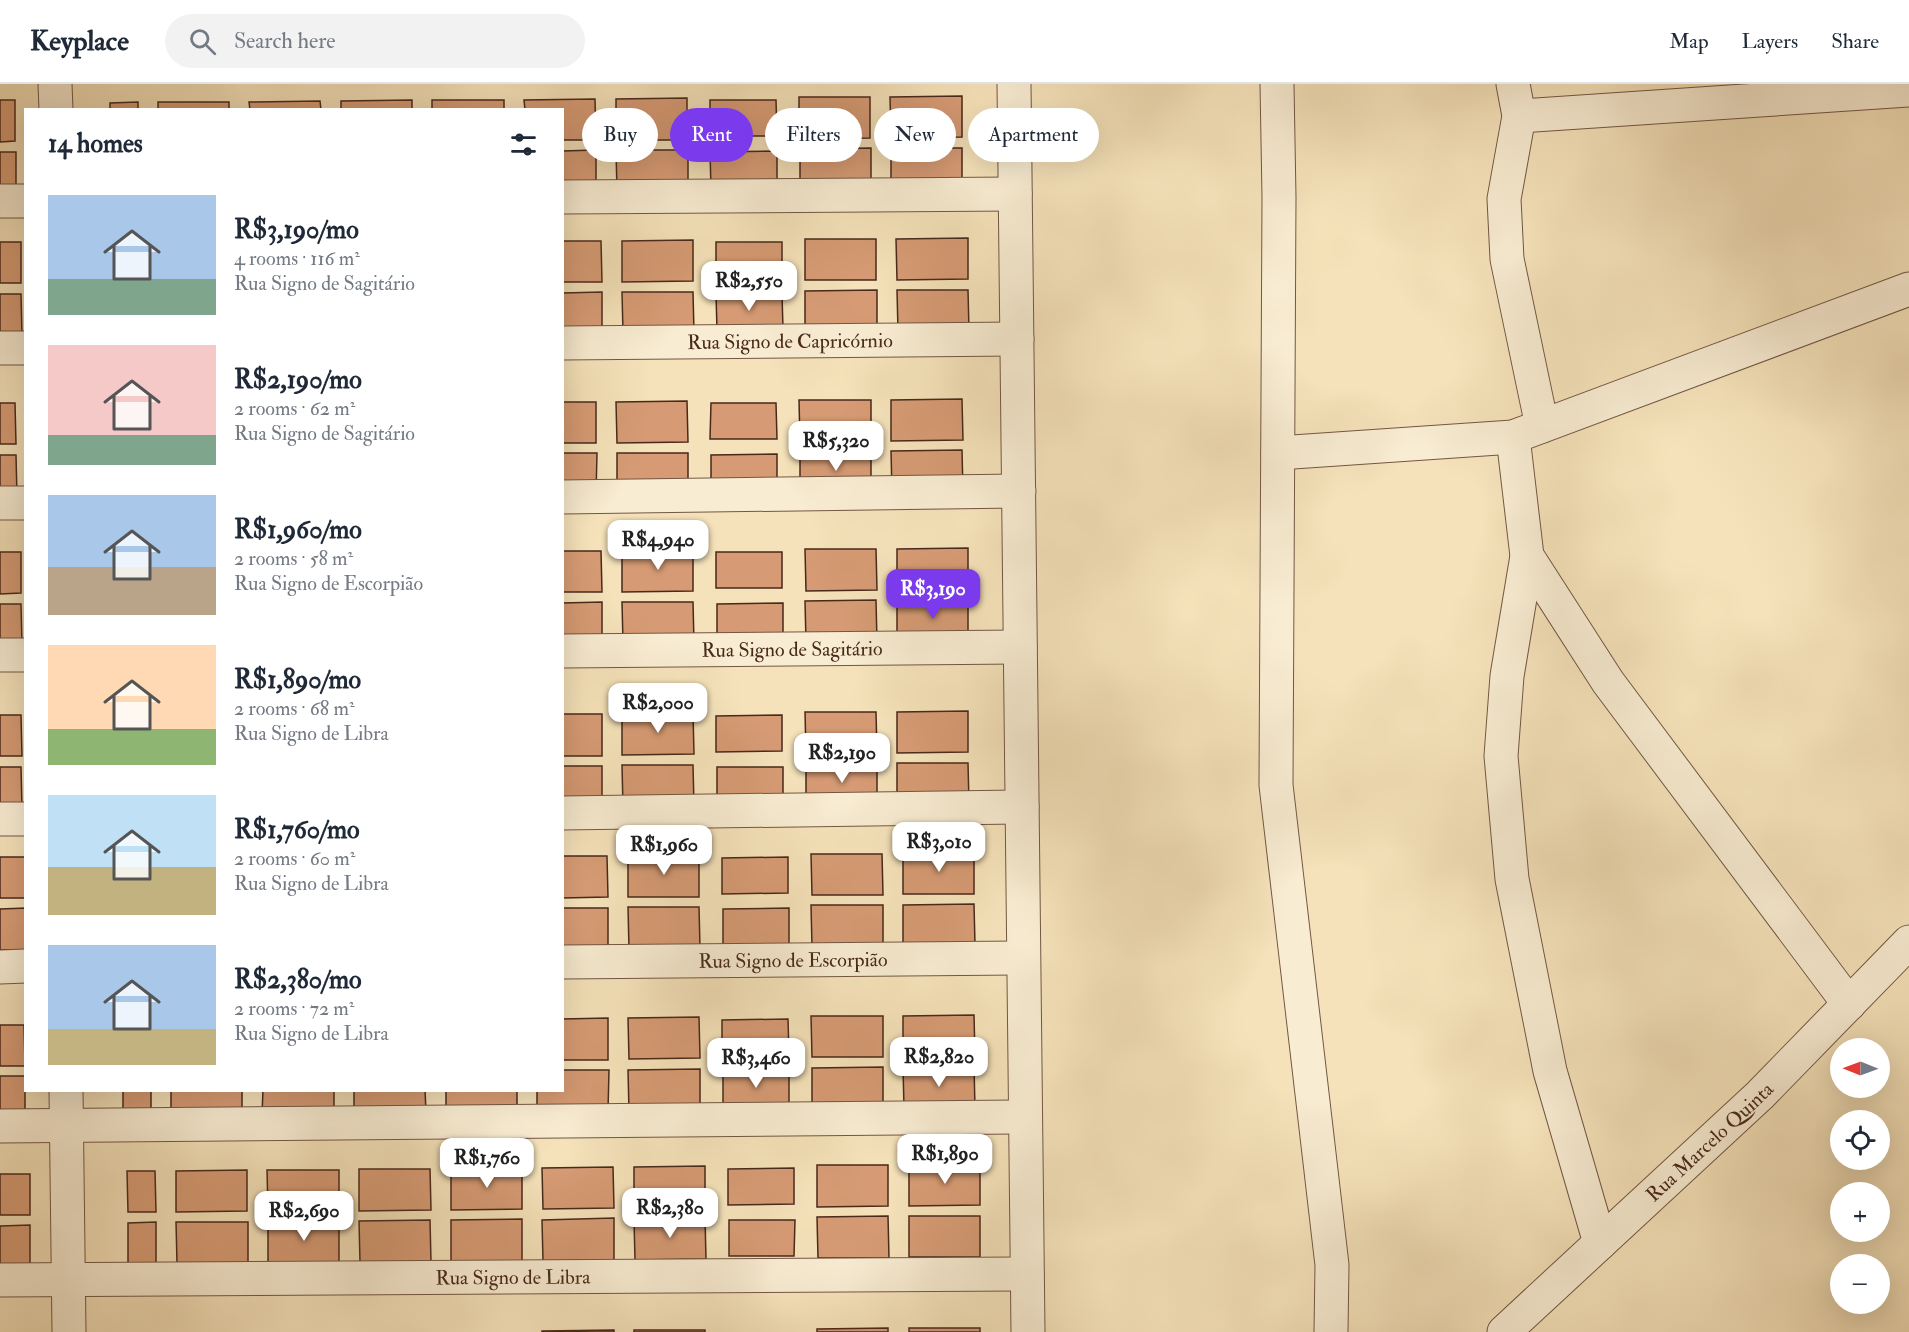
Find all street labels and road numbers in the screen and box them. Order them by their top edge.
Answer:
street label: Rua Signo de Capricórnio [687,328,893,354]
street label: Rua Signo de Sagitário [701,636,883,662]
street label: Rua Signo de Escorpião [698,947,888,973]
street label: Rua Marcelo Quinta [1641,1076,1779,1207]
street label: Rua Signo de Libra [435,1264,591,1290]

